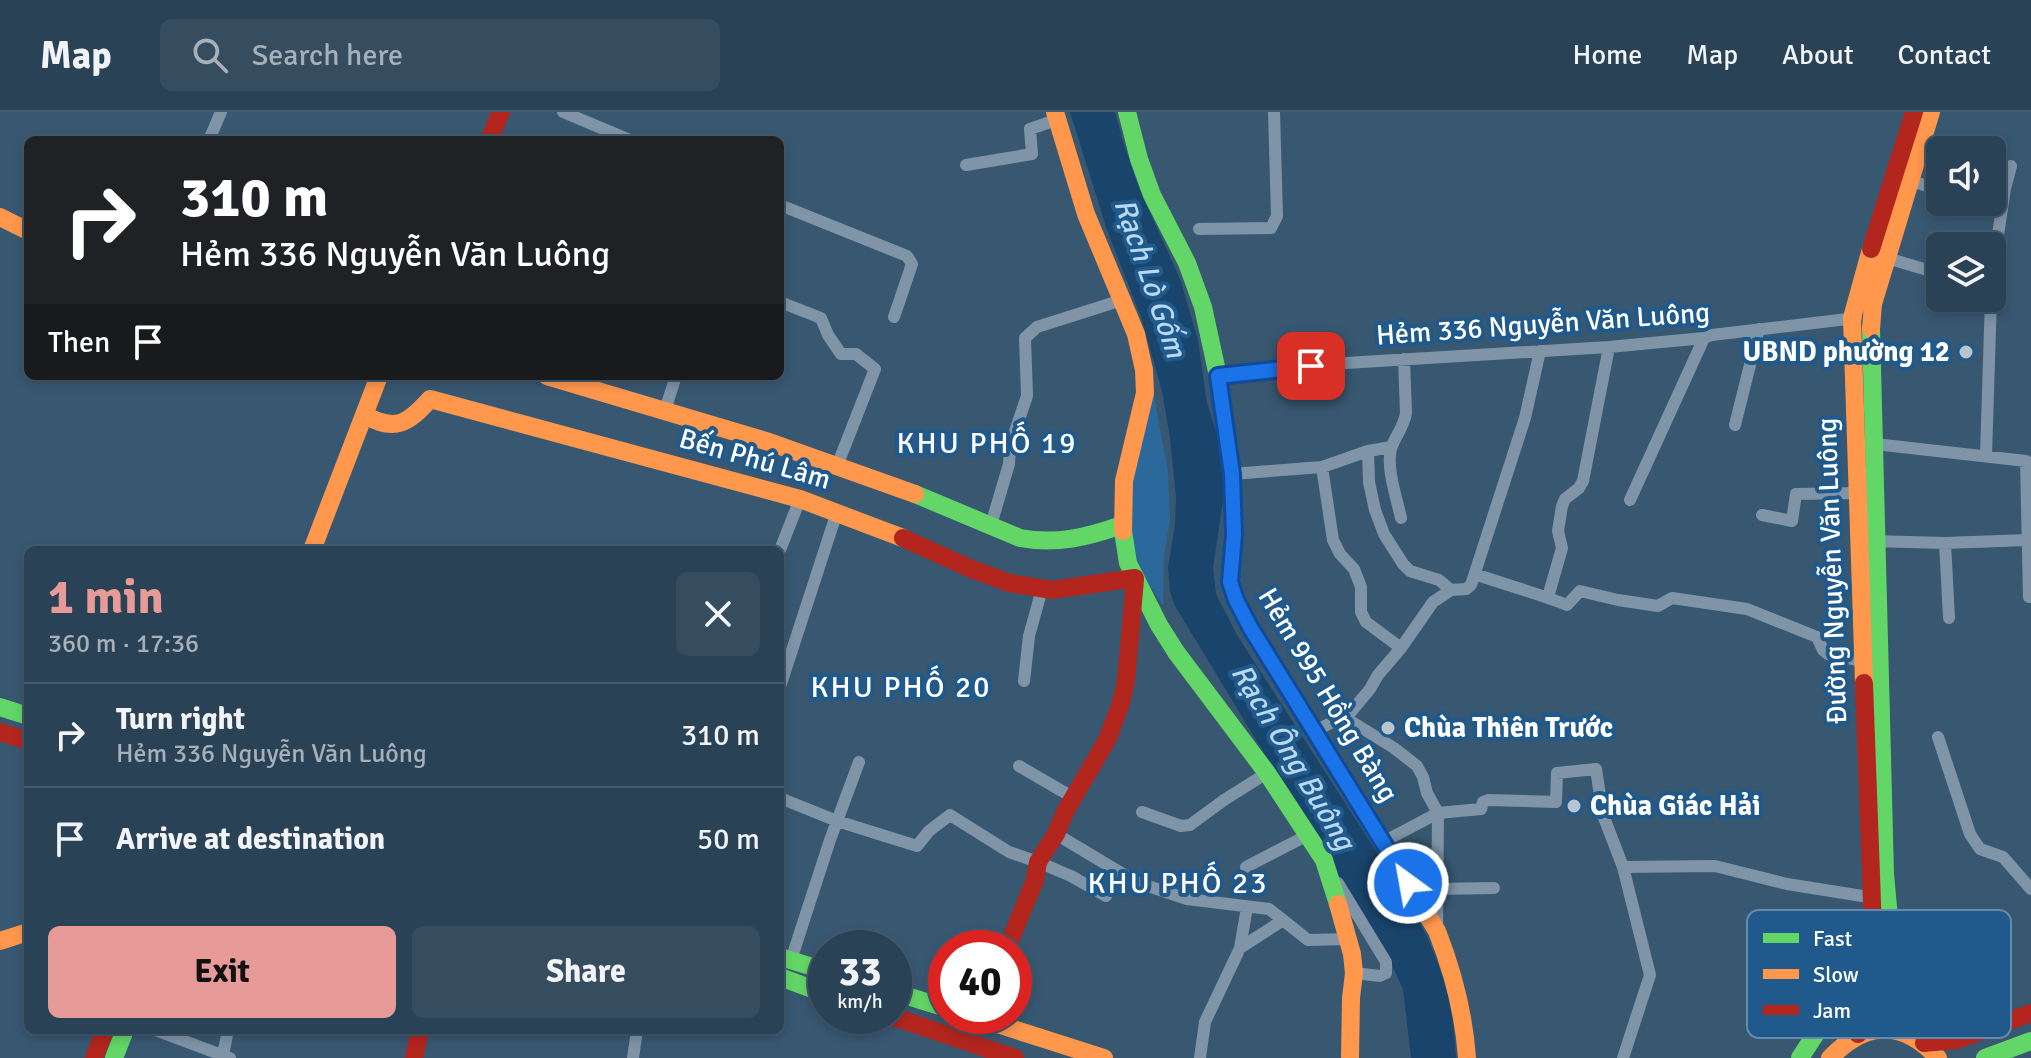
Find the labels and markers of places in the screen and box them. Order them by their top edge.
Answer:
pin [1277,332,1345,400]
place label: UBND phường 12 [1742,335,1950,369]
marker: UBND phường 12 [1957,343,1975,361]
place label: Chùa Thiên Trước [1404,711,1613,745]
marker: Chùa Thiên Trước [1379,719,1397,737]
place label: Chùa Giác Hải [1590,789,1761,823]
marker: Chùa Giác Hải [1565,797,1583,815]

